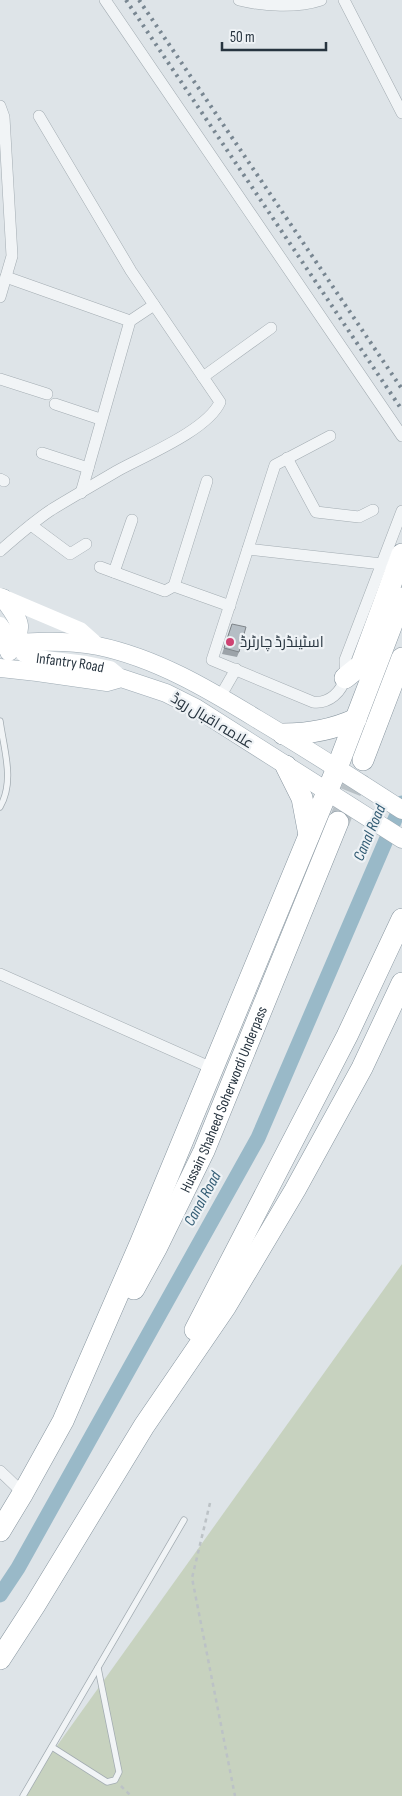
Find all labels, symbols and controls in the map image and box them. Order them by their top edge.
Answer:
scale bar [222,20,326,52]
text: 50 m [230,28,255,47]
place label: اسٹینڈرڈ چارٹرڈ [240,633,324,652]
marker: اسٹینڈرڈ چارٹرڈ [224,636,236,648]
street label: Infantry Road [35,648,106,677]
street label: علامہ اقبال روڈ [167,689,257,753]
water label: Canal Road [350,802,390,864]
street label: Hussain Shaheed Soherwordi Underpass [176,1003,271,1196]
water label: Canal Road [180,1168,226,1229]

